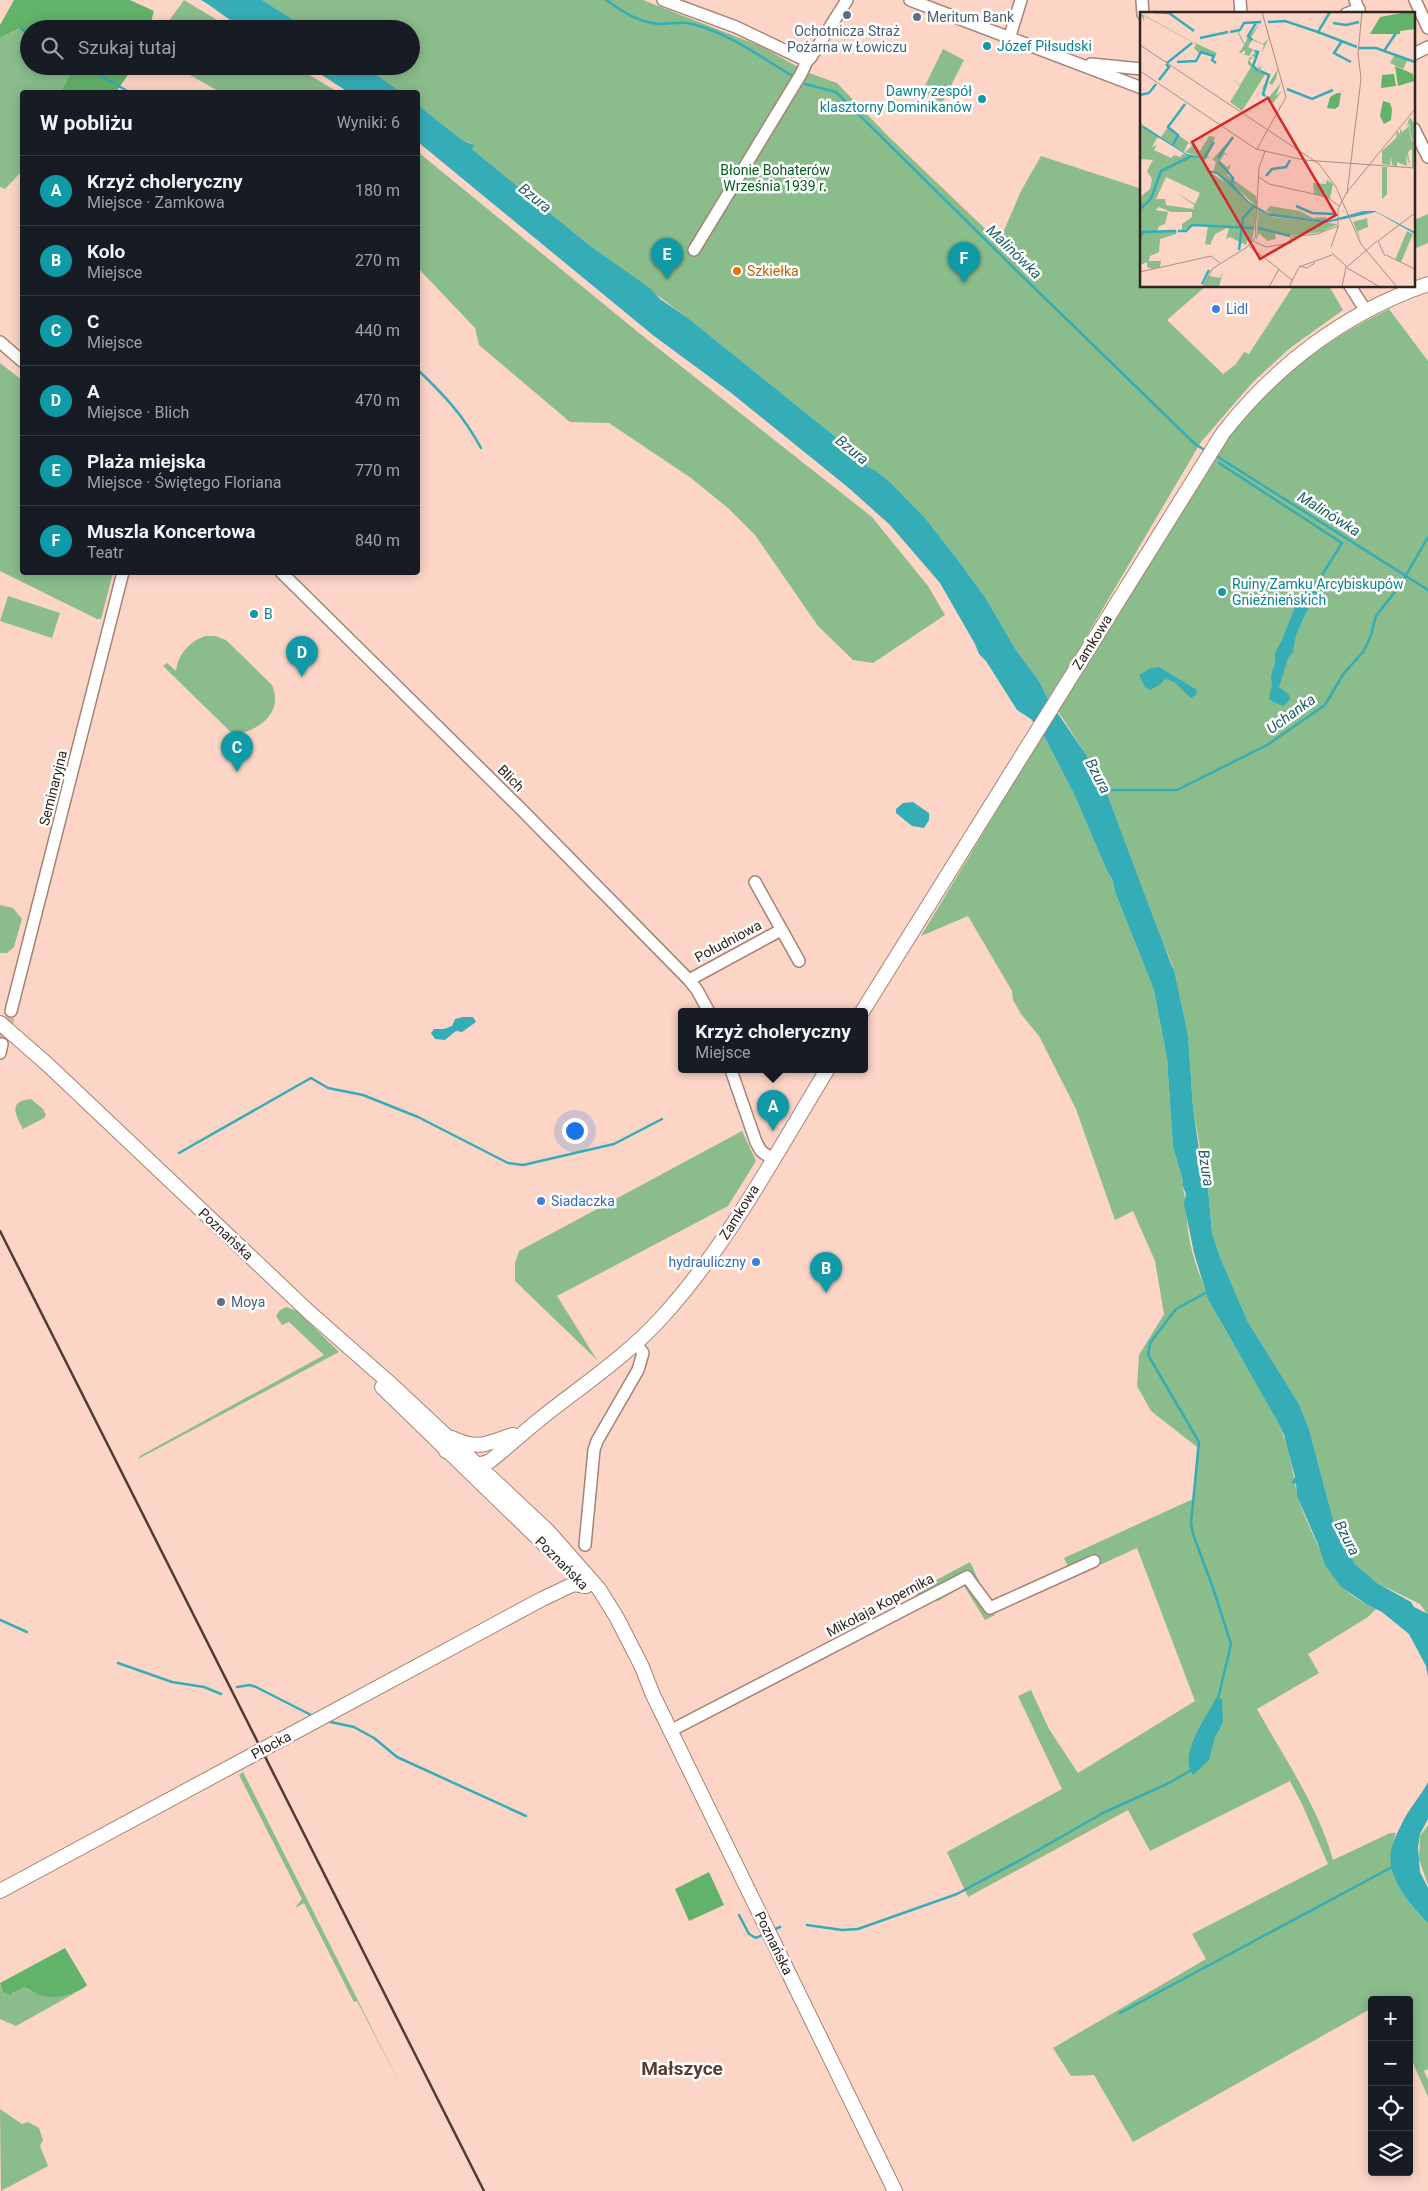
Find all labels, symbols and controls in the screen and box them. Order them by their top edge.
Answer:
marker: Ochotnicza Straż Pożarna w Łowiczu [841,9,853,21]
place label: Meritum Bank [927,9,1015,25]
marker: Meritum Bank [911,11,923,23]
inset map [1140,12,1416,288]
search box [20,20,420,75]
place label: Ochotnicza Straż Pożarna w Łowiczu [787,23,907,55]
icon: search [38,34,66,62]
text: Szukaj tutaj [78,36,176,59]
place label: Józef Piłsudski [997,38,1092,54]
marker: Józef Piłsudski [981,40,993,52]
place label: Dawny zespół klasztorny Dominikanów [820,83,972,115]
marker: Dawny zespół klasztorny Dominikanów [976,93,988,105]
text: W pobliżu [40,111,133,135]
text: Wyniki: 6 [337,113,400,132]
park label: Błonie Bohaterów Września 1939 r. [720,162,830,194]
text: Krzyż choleryczny [87,170,243,193]
water label: Bzura [515,179,555,217]
text: A [51,181,61,200]
text: 180 m [355,181,400,200]
text: Miejsce · Zamkowa [87,193,225,212]
water label: Malinówka [982,221,1046,283]
pin: E [651,238,683,279]
text: Kolo [87,240,125,263]
pin: F [948,242,980,283]
text: B [51,251,61,270]
text: 270 m [355,251,400,270]
text: Miejsce [87,263,142,282]
place label: Szkiełka [747,263,799,279]
marker: Szkiełka [731,265,743,277]
place label: Lidl [1226,301,1248,317]
marker: Lidl [1210,303,1222,315]
text: C [87,310,99,333]
text: C [51,321,61,340]
text: 440 m [355,321,400,340]
text: Miejsce [87,333,142,352]
text: A [87,380,100,403]
text: D [51,391,61,410]
text: 470 m [355,391,400,410]
text: Miejsce · Blich [87,403,189,422]
water label: Bzura [832,431,872,469]
text: Plaża miejska [87,450,206,473]
text: E [52,461,61,480]
text: 770 m [355,461,400,480]
text: Miejsce · Świętego Floriana [87,473,282,492]
water label: Malinówka [1294,488,1364,540]
text: Muszla Koncertowa [87,520,255,543]
text: F [52,531,60,550]
text: 840 m [355,531,400,550]
text: Teatr [87,543,124,562]
place label: Ruiny Zamku Arcybiskupów Gnieźnieńskich [1232,576,1404,608]
marker: Ruiny Zamku Arcybiskupów Gnieźnieńskich [1216,586,1228,598]
place label: B [264,606,273,622]
marker: B [248,608,260,620]
street label: Zamkowa [1069,612,1115,672]
pin: D [286,636,318,677]
water label: Uchanka [1263,690,1319,738]
pin: C [221,731,253,772]
street label: Seminaryjna [36,749,70,827]
water label: Bzura [1081,755,1115,797]
street label: Blich [495,762,527,794]
street label: Południowa [692,917,764,965]
popup [678,1008,868,1073]
text: Krzyż choleryczny [695,1020,851,1043]
text: Miejsce [695,1043,751,1062]
pin: A [757,1090,789,1131]
your location [562,1118,588,1144]
water label: Bzura [1194,1148,1218,1188]
street label: Zamkowa [716,1182,762,1242]
place label: Siadaczka [551,1193,615,1209]
marker: Siadaczka [535,1195,547,1207]
street label: Poznańska [195,1205,257,1263]
pin: B [810,1252,842,1293]
place label: hydrauliczny [669,1254,746,1270]
marker: hydrauliczny [750,1256,762,1268]
place label: Moya [231,1294,265,1310]
marker: Moya [215,1296,227,1308]
water label: Bzura [1330,1517,1364,1559]
street label: Poznańska [532,1533,592,1593]
street label: Mikołaja Kopernika [824,1570,936,1640]
street label: Płocka [248,1728,294,1762]
street label: Poznańska [752,1909,796,1977]
map controls [1368,1996,1413,2176]
button: + [1368,1996,1413,2041]
button: − [1368,2041,1413,2086]
district label: Małszyce [641,2057,723,2080]
button: locate [1368,2086,1413,2131]
button: layers [1368,2131,1413,2176]

